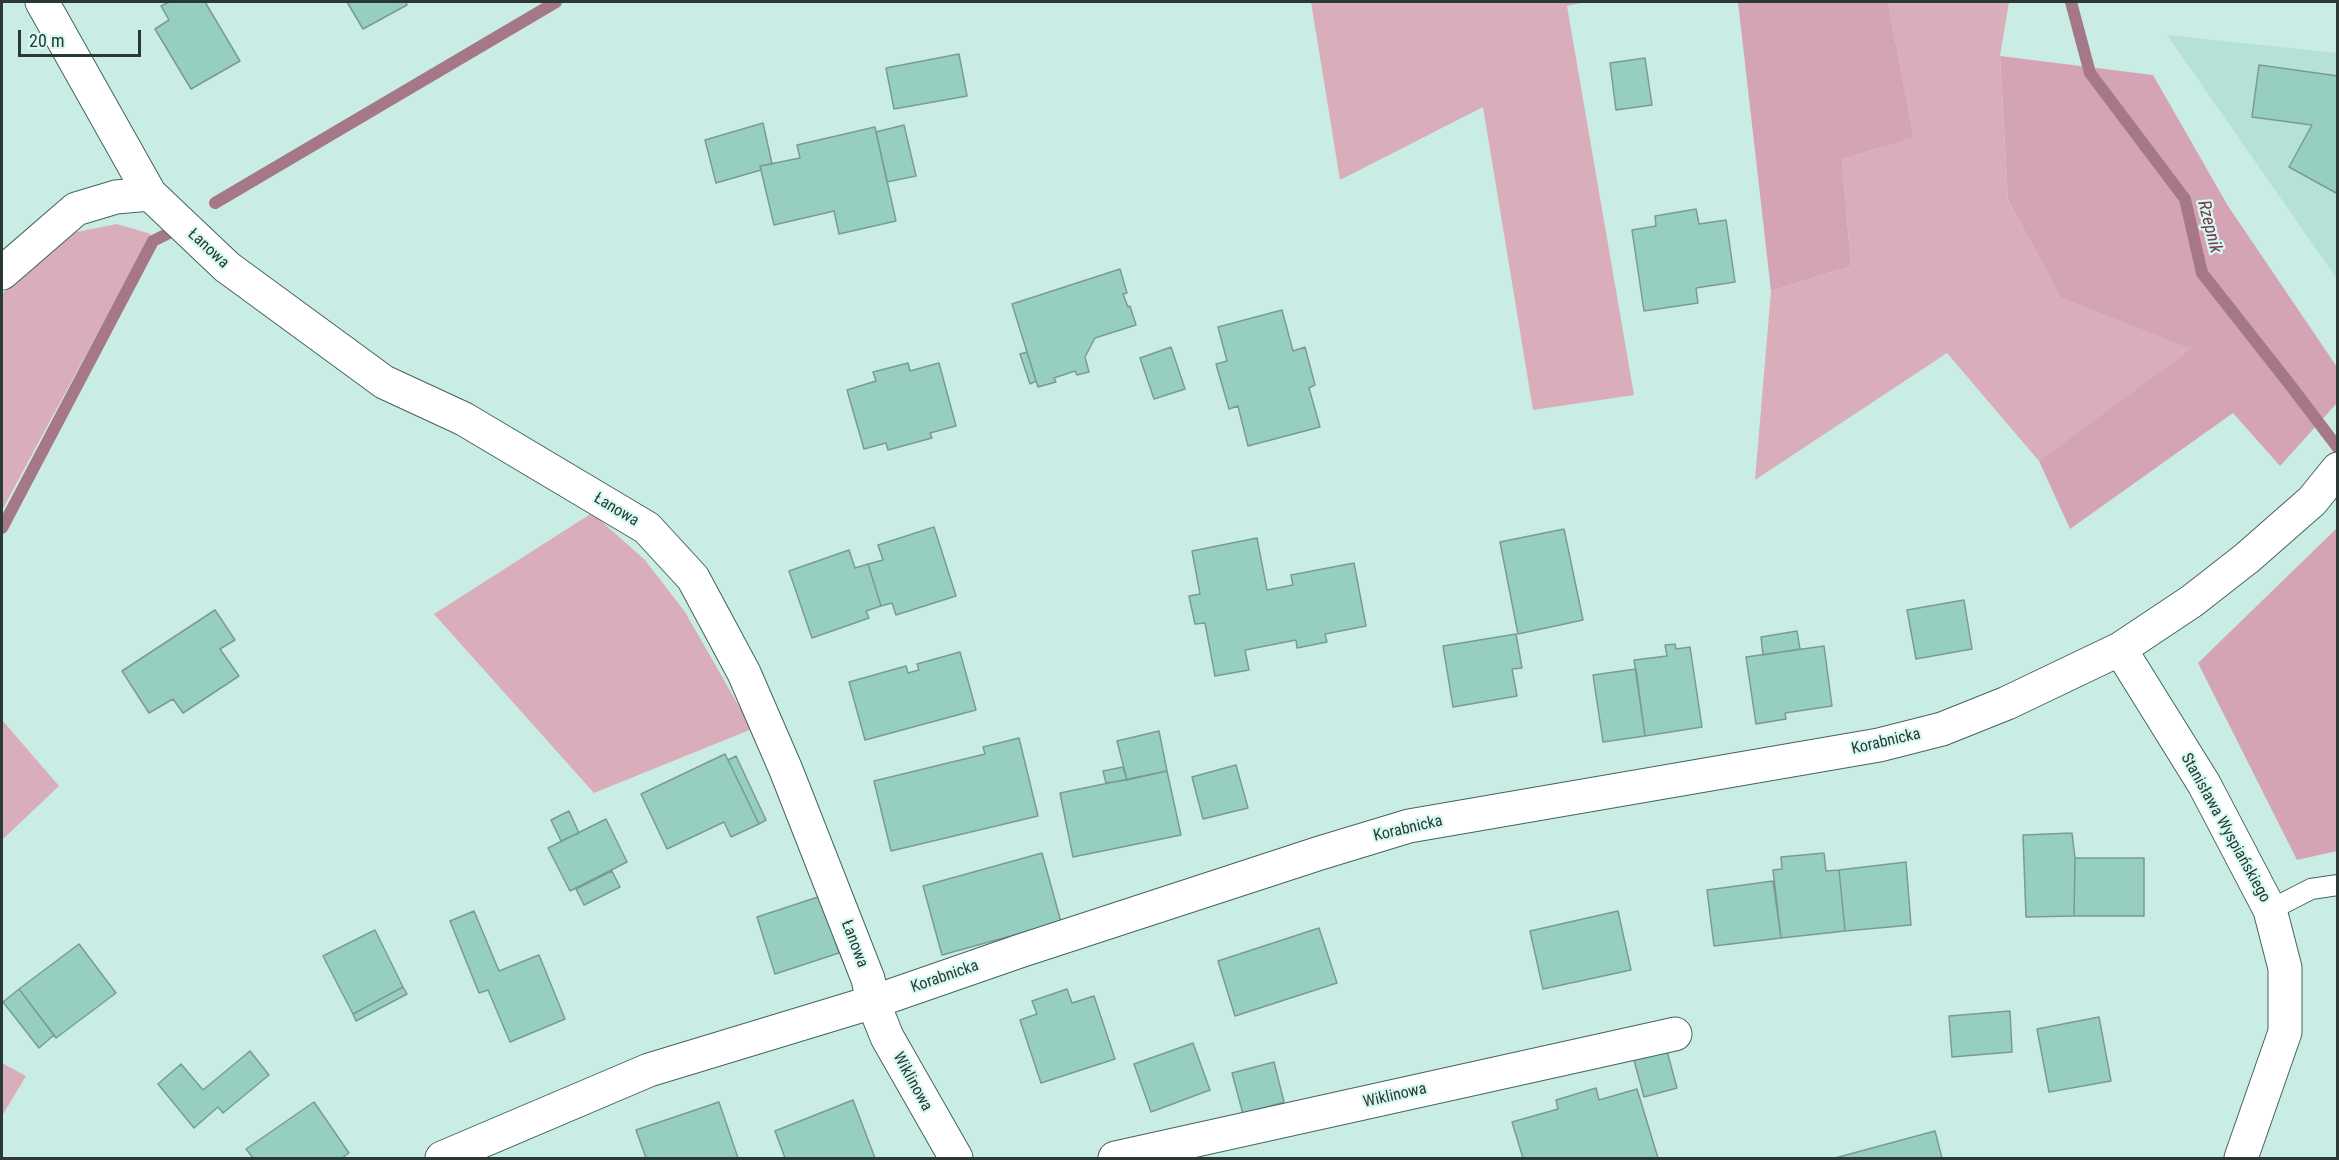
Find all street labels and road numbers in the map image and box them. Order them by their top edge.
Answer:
street label: Łanowa [183,225,233,273]
street label: Łanowa [590,489,642,531]
street label: Korabnicka [1850,725,1922,759]
street label: Stanisława Wyspiańskiego [2176,750,2274,906]
street label: Korabnicka [1372,812,1444,846]
street label: Łanowa [836,918,872,970]
street label: Korabnicka [909,956,981,998]
street label: Wiklinowa [888,1049,936,1115]
street label: Wiklinowa [1362,1079,1428,1113]

